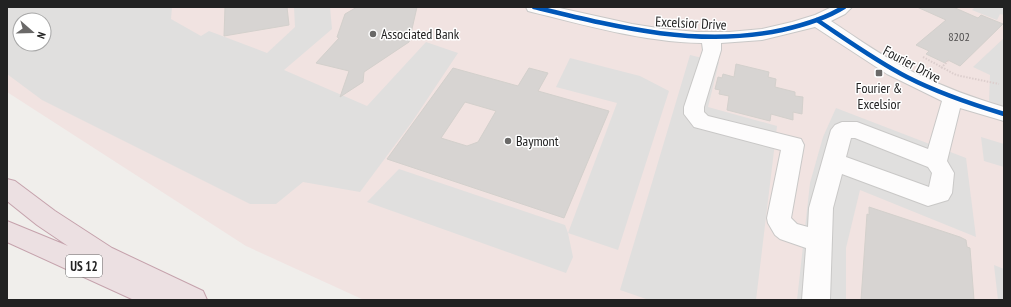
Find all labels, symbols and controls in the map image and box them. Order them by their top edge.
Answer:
north arrow [12,12,52,52]
street label: Excelsior Drive [655,12,727,34]
place label: Associated Bank [381,25,460,43]
marker: Associated Bank [368,29,378,39]
house number: 8202 [948,29,970,44]
text: N [34,30,49,41]
street label: Fourier Drive [880,41,944,87]
marker: Fourier & Excelsior [874,68,884,78]
place label: Fourier & Excelsior [856,79,902,113]
place label: Baymont [516,132,559,150]
marker: Baymont [503,136,513,146]
road number: US 12 [66,255,102,277]

